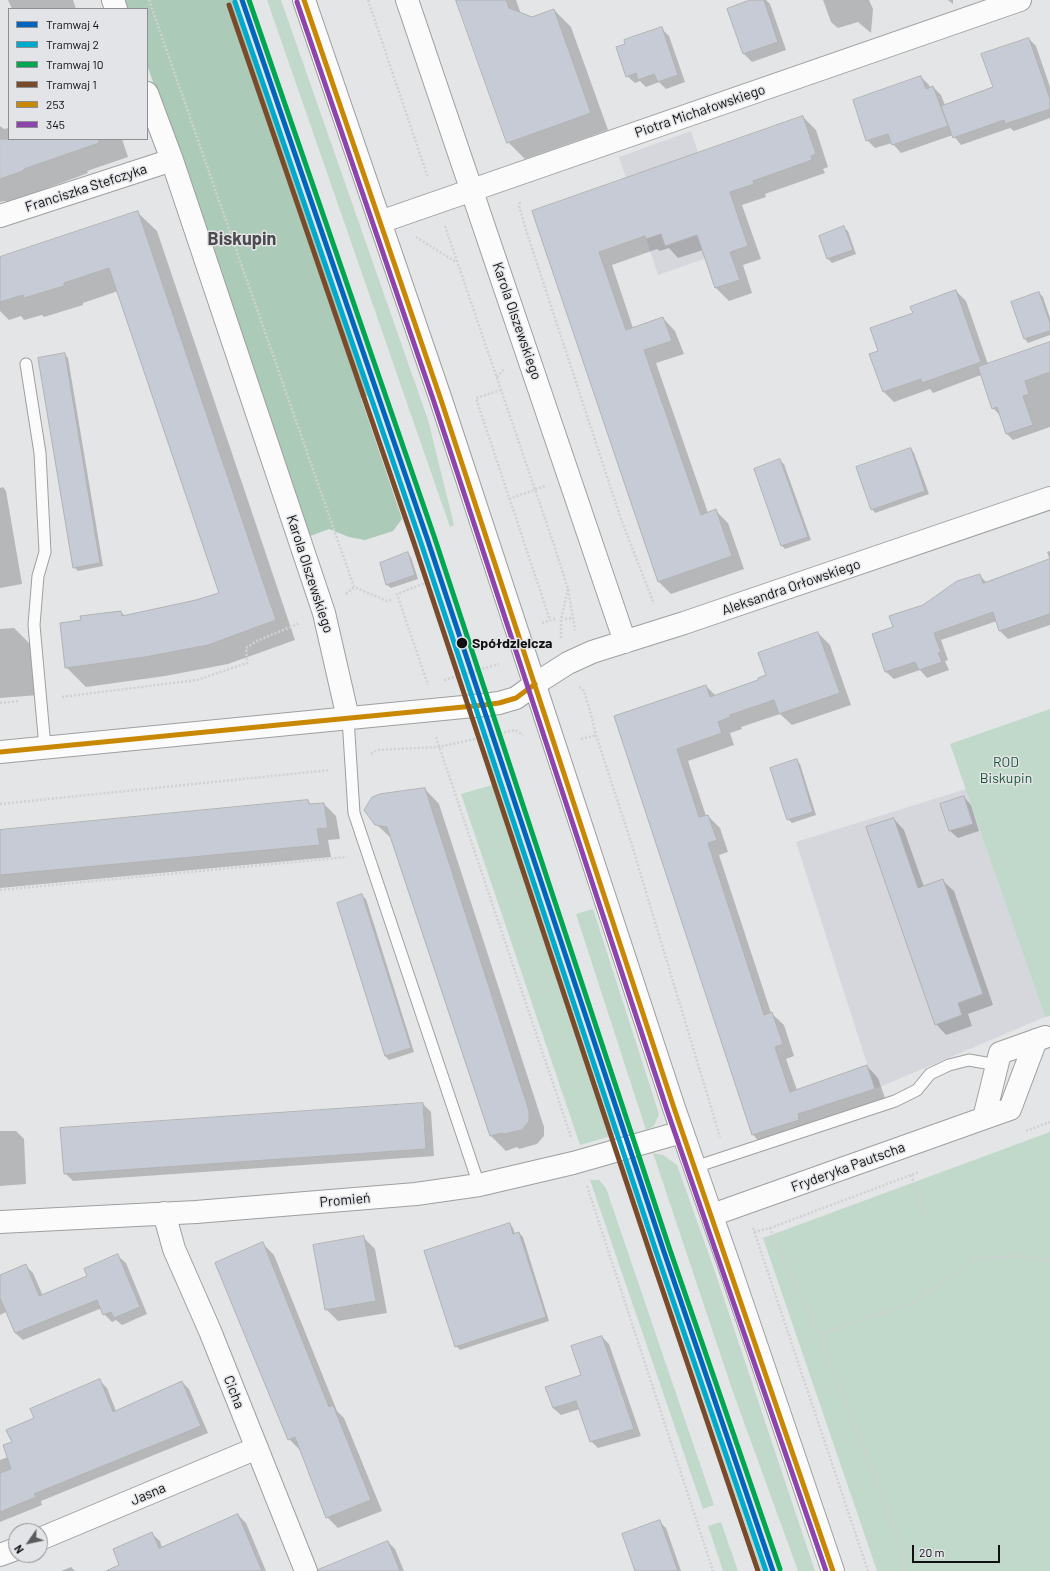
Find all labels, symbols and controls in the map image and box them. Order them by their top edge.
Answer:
legend [8,8,148,140]
text: Tramwaj 4 [46,17,99,31]
text: Tramwaj 2 [46,37,99,51]
text: Tramwaj 10 [46,57,103,71]
text: Tramwaj 1 [46,77,97,91]
street label: Piotra Michałowskiego [633,81,767,141]
text: 253 [46,97,65,111]
text: 345 [46,117,65,131]
street label: Franciszka Stefczyka [23,160,149,216]
district label: Biskupin [208,228,276,250]
street label: Karola Olszewskiego [489,260,545,382]
street label: Karola Olszewskiego [283,513,337,635]
street label: Aleksandra Orłowskiego [719,555,863,619]
place label: Spółdzielcza [472,635,552,651]
marker: Spółdzielcza [455,636,469,650]
park label: ROD Biskupin [980,754,1032,786]
street label: Fryderyka Pautscha [789,1139,907,1195]
street label: Promień [319,1189,371,1211]
street label: Cicha [220,1373,248,1411]
street label: Jasna [128,1479,168,1509]
north arrow [8,1523,48,1563]
scale bar [914,1537,1002,1563]
text: N [11,1543,26,1556]
text: 20 m [919,1545,945,1559]

